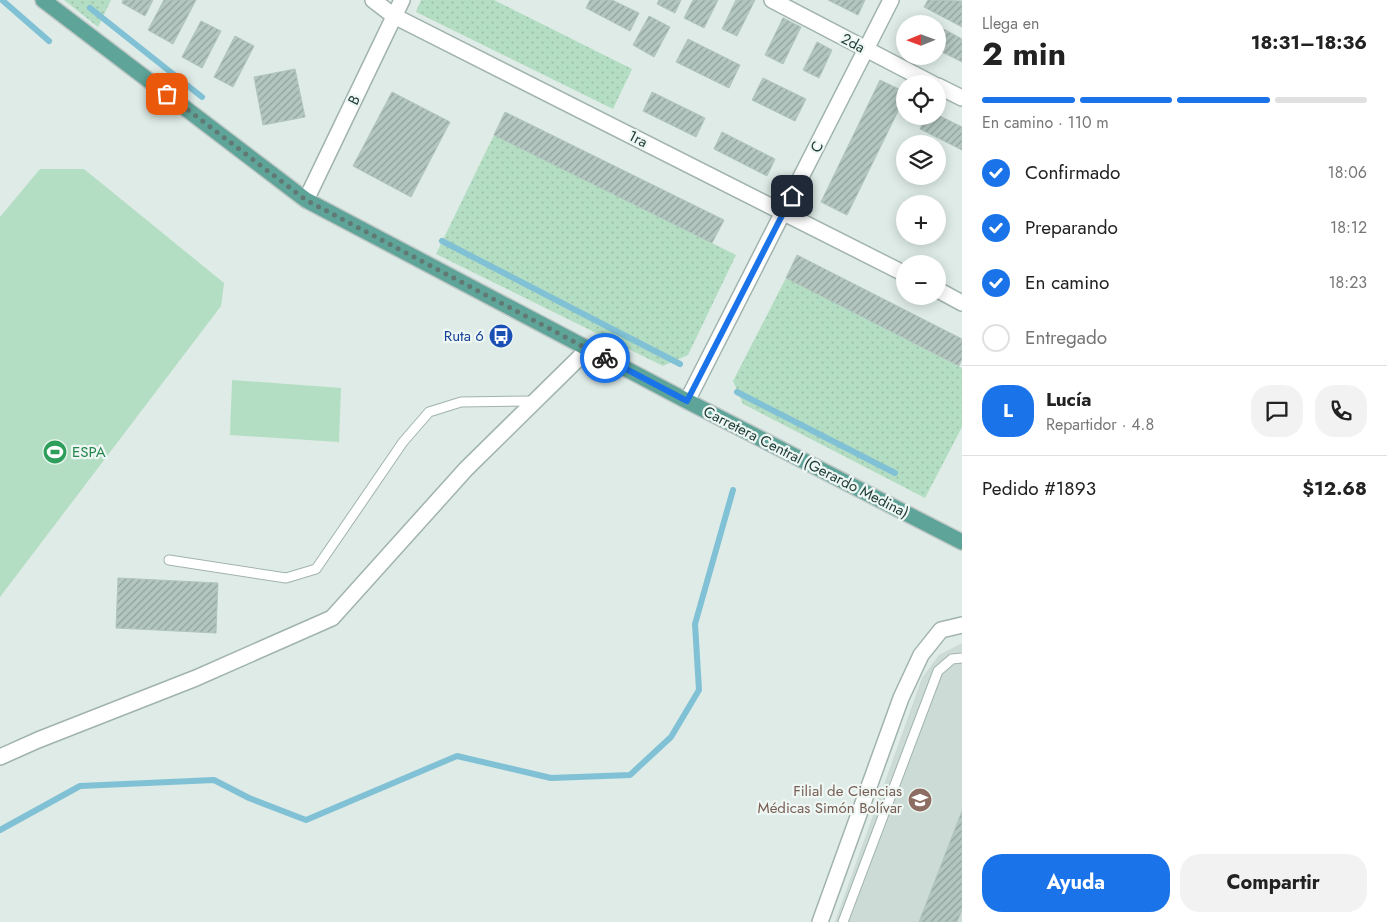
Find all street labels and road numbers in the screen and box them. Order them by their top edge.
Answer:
street label: 2da [837,28,869,58]
street label: B [342,91,366,109]
street label: 1ra [624,125,652,153]
street label: C [805,137,829,157]
street label: Carretera Central (Gerardo Medina) [699,400,913,524]

